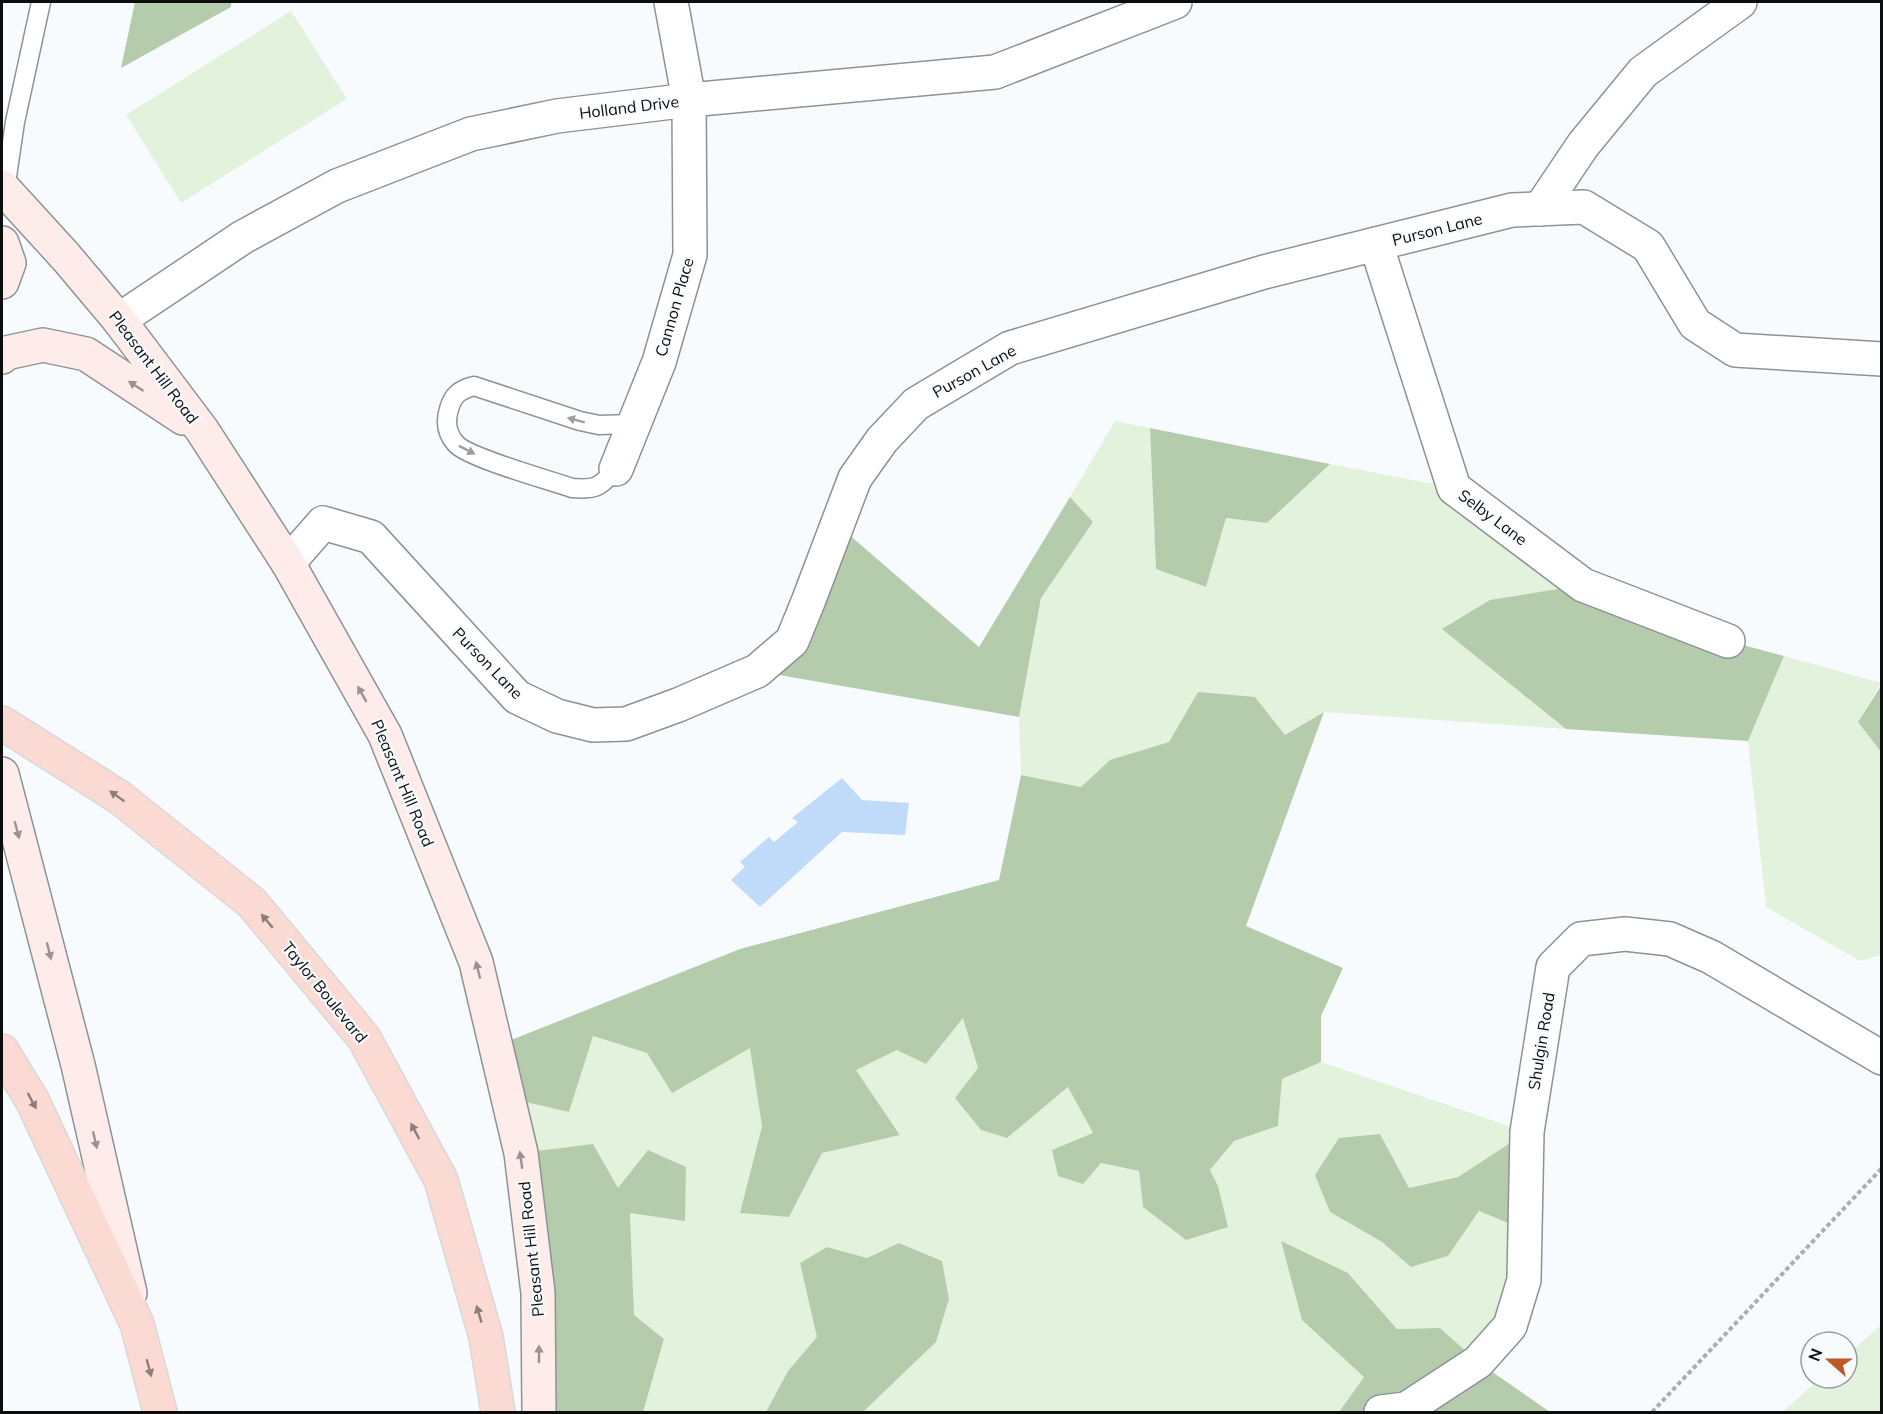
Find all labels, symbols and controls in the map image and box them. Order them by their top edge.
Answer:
street label: Holland Drive [578,91,680,123]
street label: Purson Lane [1390,208,1484,250]
street label: Cannon Place [650,255,698,359]
street label: Pleasant Hill Road [105,307,203,427]
street label: Purson Lane [929,340,1019,402]
one-way arrow [128,381,144,392]
one-way arrow [567,415,585,424]
one-way arrow [459,446,476,455]
street label: Selby Lane [1455,485,1531,549]
street label: Purson Lane [449,623,527,703]
one-way arrow [357,685,367,702]
street label: Pleasant Hill Road [367,716,439,850]
one-way arrow [110,790,126,802]
one-way arrow [13,821,22,839]
one-way arrow [261,914,274,929]
street label: Taylor Boulevard [278,937,372,1047]
one-way arrow [44,942,54,960]
one-way arrow [472,961,482,979]
street label: Shulgin Road [1523,991,1559,1091]
one-way arrow [27,1093,37,1110]
one-way arrow [410,1122,420,1139]
one-way arrow [91,1131,101,1149]
one-way arrow [517,1151,526,1170]
street label: Pleasant Hill Road [514,1180,548,1318]
one-way arrow [474,1305,483,1323]
north arrow [1799,1330,1859,1390]
one-way arrow [534,1345,544,1364]
text: N [1803,1345,1826,1364]
one-way arrow [144,1359,154,1377]

